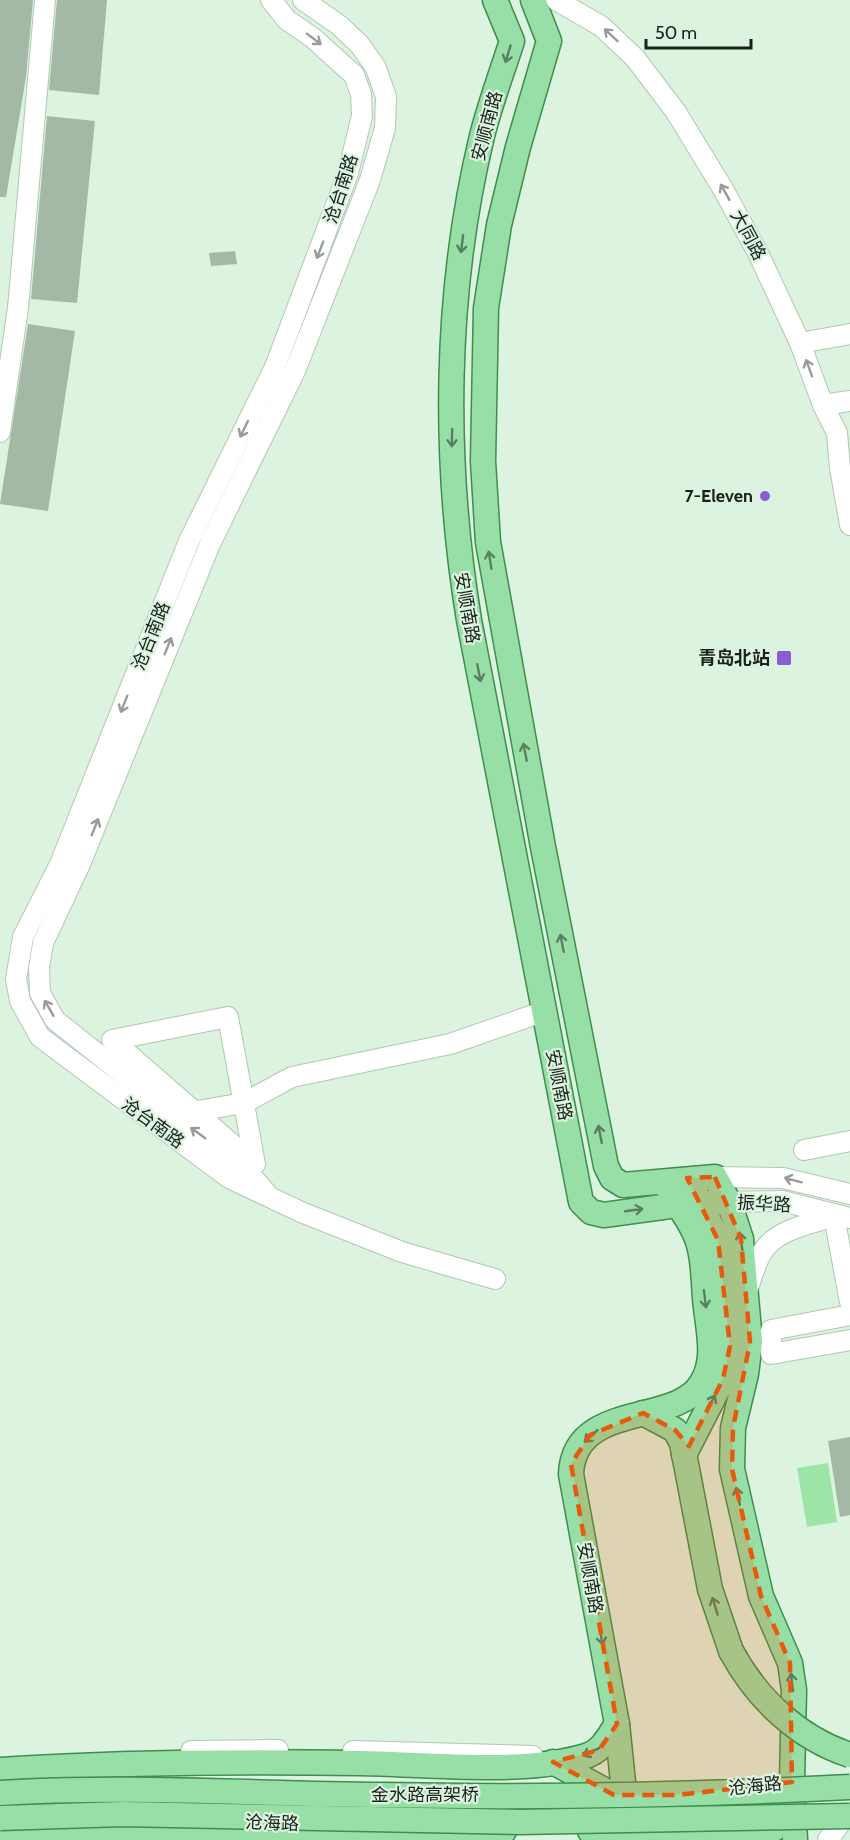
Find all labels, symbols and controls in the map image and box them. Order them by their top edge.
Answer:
scale bar [646,12,751,50]
text: 50 m [655,22,697,44]
one-way arrow [604,28,619,42]
one-way arrow [305,32,321,45]
one-way arrow [502,44,513,63]
street label: 安顺南路 [467,88,507,164]
street label: 沧台南路 [319,151,363,227]
one-way arrow [719,184,730,202]
street label: 大同路 [726,206,770,264]
one-way arrow [456,233,467,253]
one-way arrow [314,240,325,259]
one-way arrow [803,359,814,378]
one-way arrow [238,420,249,438]
one-way arrow [446,428,458,448]
place label: 7-Eleven [685,485,753,507]
marker: 7-Eleven [758,489,772,503]
one-way arrow [485,550,496,570]
street label: 安顺南路 [450,571,484,645]
street label: 沧台南路 [127,599,175,673]
one-way arrow [163,638,174,656]
place label: 青岛北站 [698,647,770,669]
marker: 青岛北站 [775,649,793,667]
one-way arrow [474,663,485,682]
one-way arrow [118,694,129,712]
one-way arrow [519,742,530,762]
one-way arrow [90,818,101,837]
one-way arrow [556,934,567,953]
one-way arrow [42,1000,54,1017]
street label: 安顺南路 [541,1048,577,1122]
street label: 沧台南路 [117,1093,189,1153]
one-way arrow [594,1125,605,1145]
one-way arrow [190,1126,206,1139]
one-way arrow [784,1174,803,1186]
street label: 振华路 [736,1192,792,1216]
one-way arrow [623,1205,643,1216]
one-way arrow [735,1231,746,1251]
one-way arrow [700,1289,711,1308]
one-way arrow [705,1394,717,1412]
one-way arrow [583,1429,598,1443]
one-way arrow [731,1486,743,1505]
street label: 安顺南路 [573,1541,607,1615]
one-way arrow [709,1597,720,1616]
one-way arrow [595,1625,606,1645]
one-way arrow [787,1672,798,1692]
one-way arrow [583,1747,601,1759]
street label: 沧海路 [727,1772,783,1800]
street label: 金水路高架桥 [371,1784,479,1806]
street label: 沧海路 [245,1811,299,1835]

